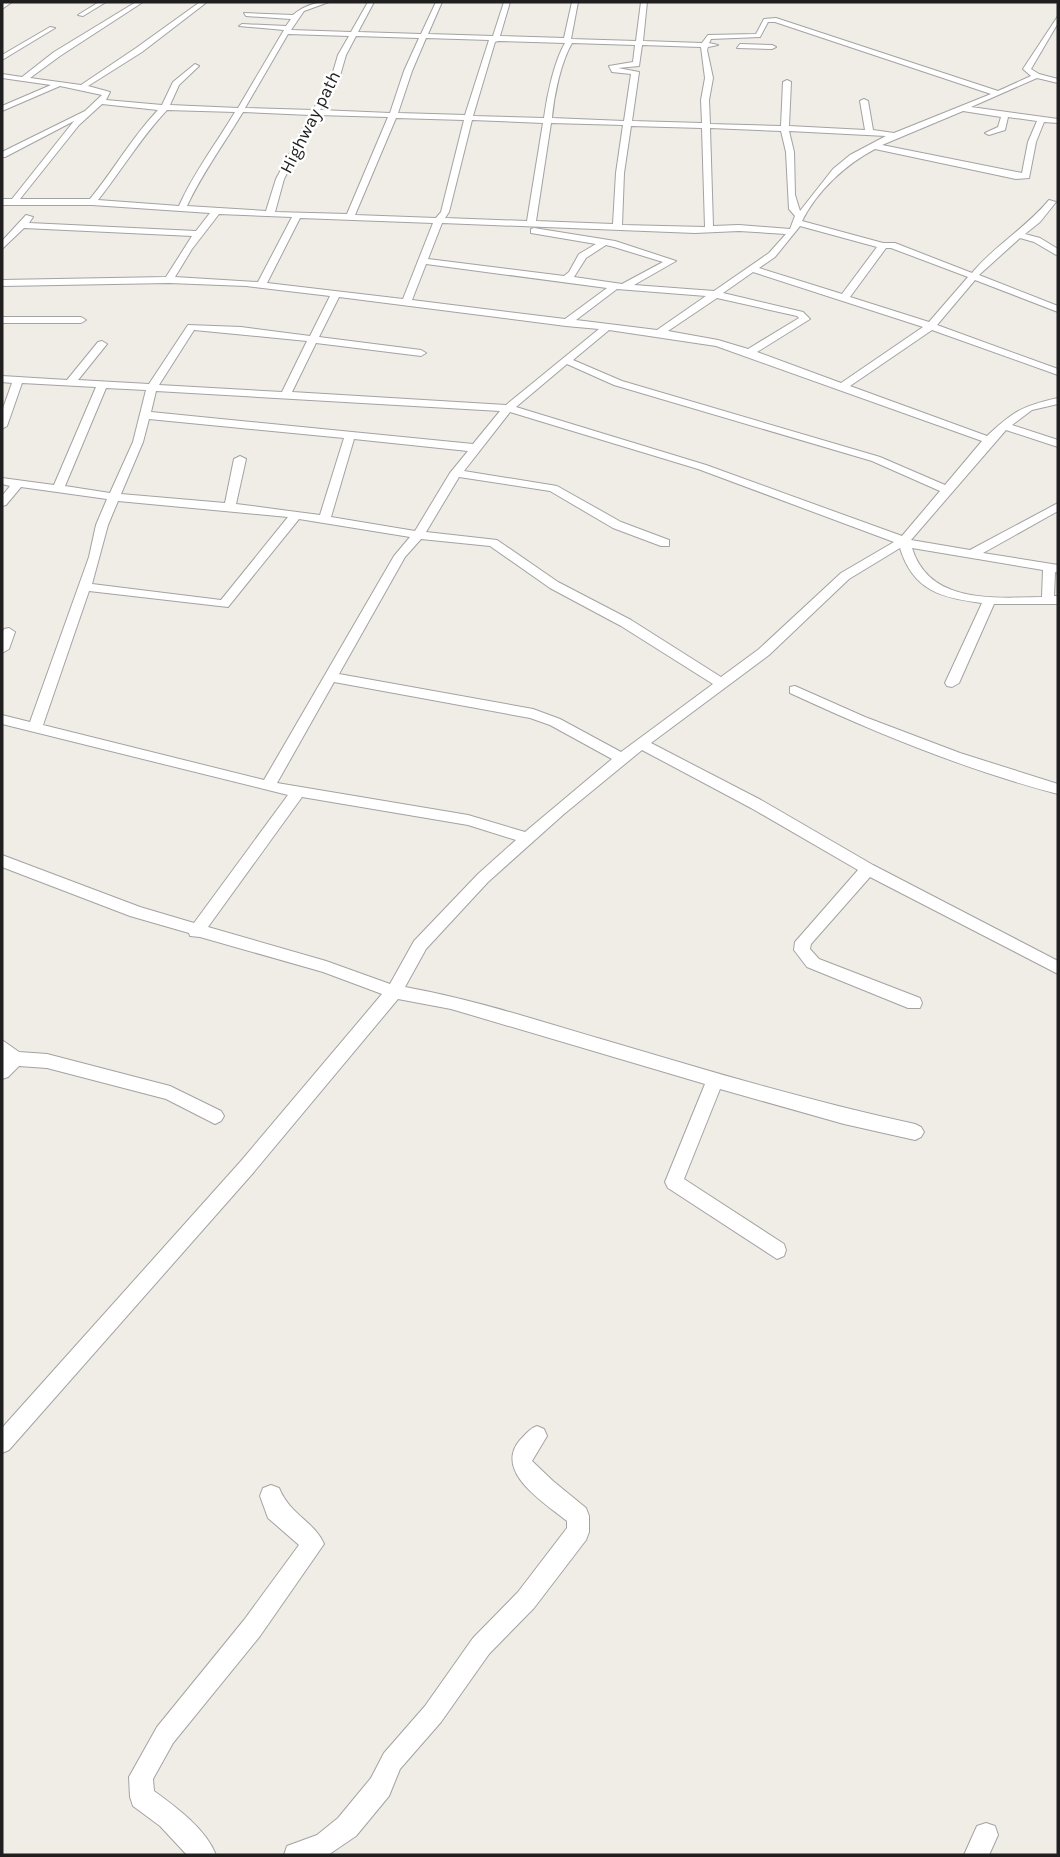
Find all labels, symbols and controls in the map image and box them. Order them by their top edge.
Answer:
street label: Highway path [275,67,345,177]

